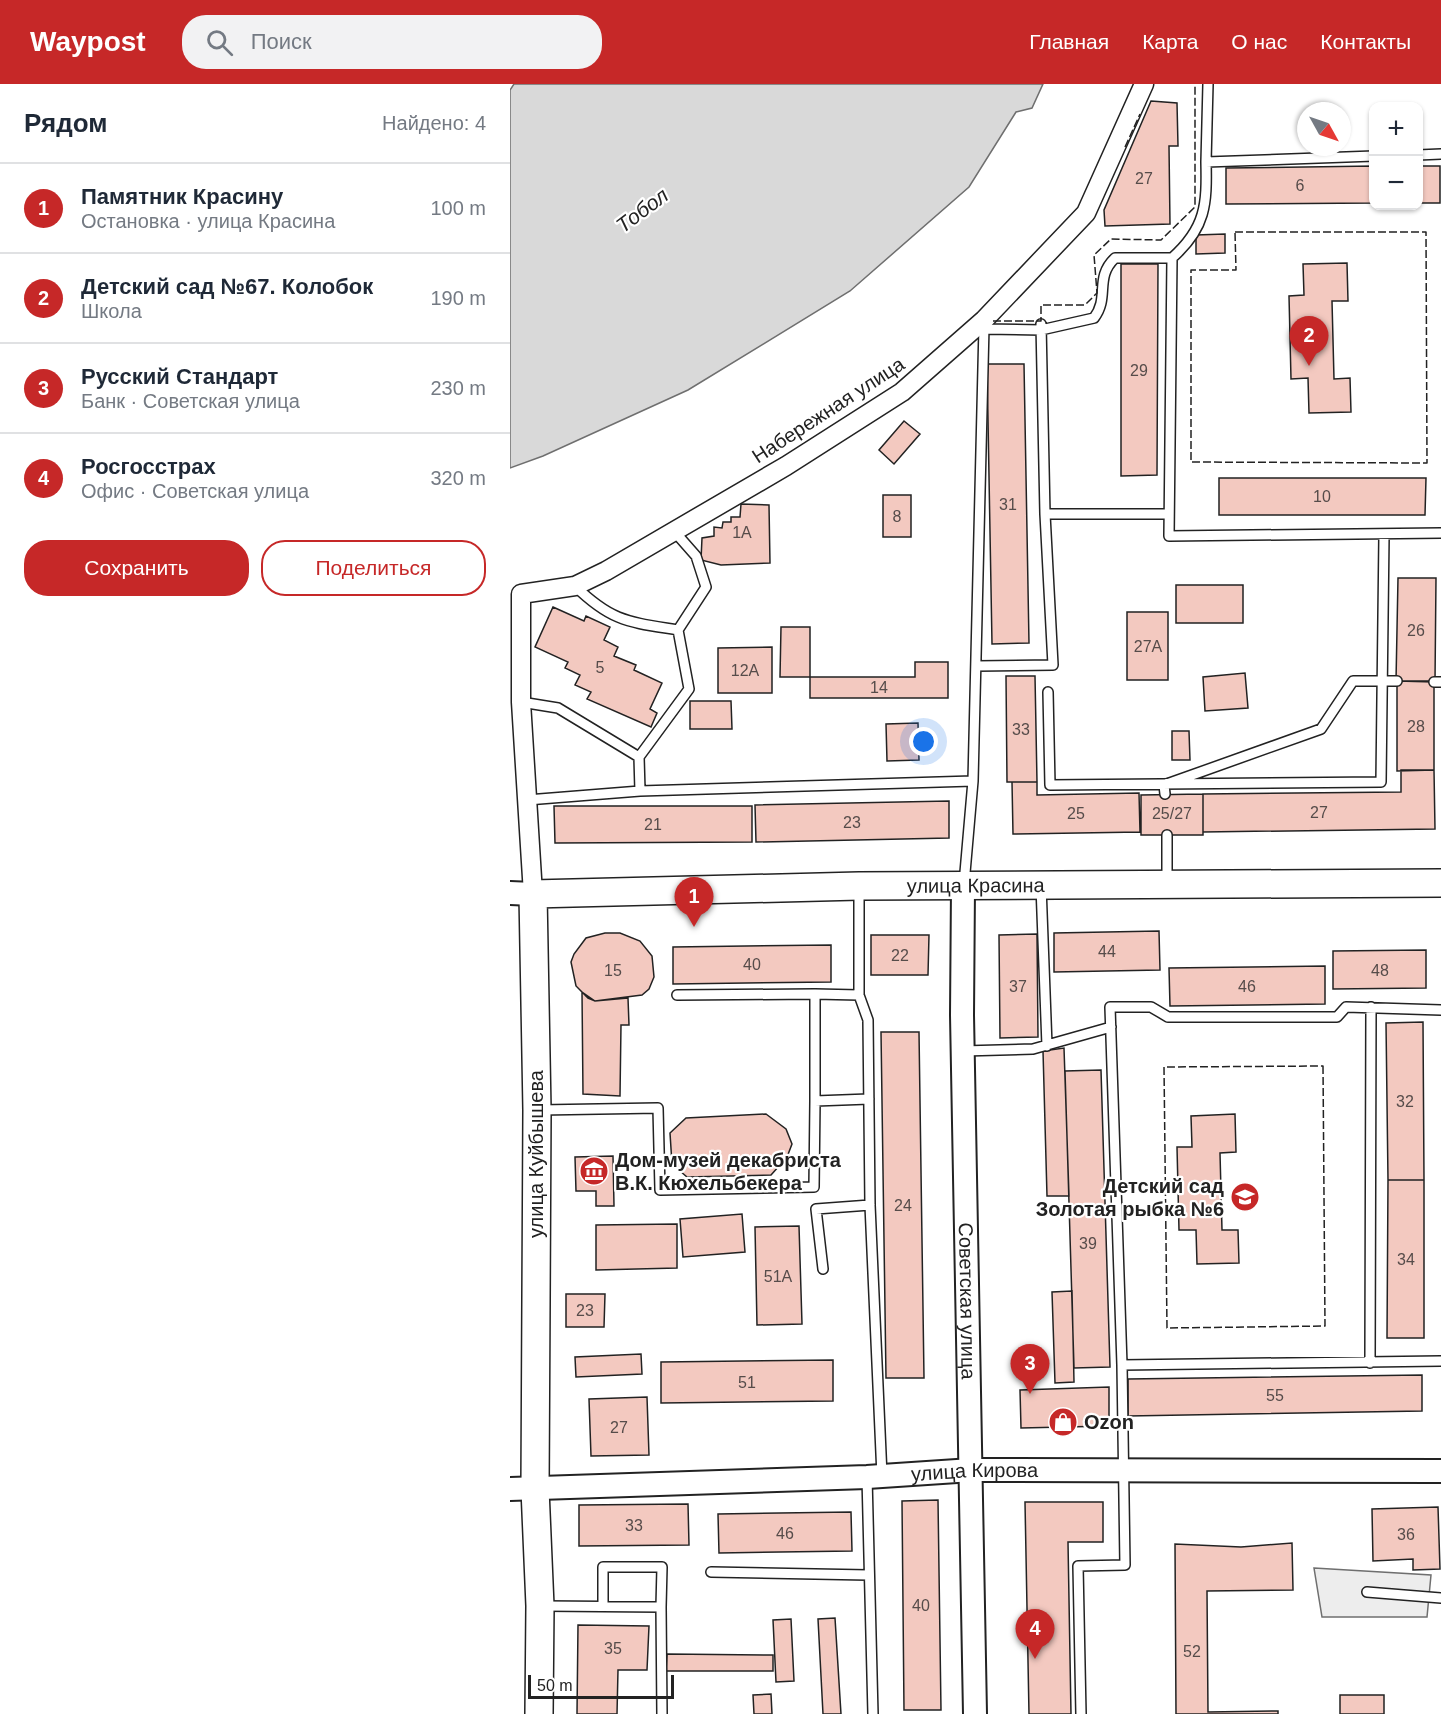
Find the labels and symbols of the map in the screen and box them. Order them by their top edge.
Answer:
north arrow [1297,102,1351,156]
house number: 27 [1135,170,1153,187]
house number: 6 [1296,177,1305,194]
water label: Тобол [612,183,672,237]
pin: 2 [1290,316,1328,366]
street label: Набережная улица [748,352,909,467]
house number: 29 [1130,362,1148,379]
house number: 10 [1313,488,1331,505]
house number: 31 [999,496,1017,513]
house number: 8 [893,508,902,525]
house number: 1А [732,524,752,541]
house number: 26 [1407,622,1425,639]
house number: 27А [1134,638,1163,655]
house number: 5 [596,659,605,676]
house number: 12А [731,662,760,679]
house number: 14 [870,679,888,696]
house number: 28 [1407,718,1425,735]
house number: 33 [1012,721,1030,738]
your location [909,727,938,756]
house number: 27 [1310,804,1328,821]
house number: 25 [1067,805,1085,822]
house number: 25/27 [1152,805,1192,822]
house number: 23 [843,814,861,831]
house number: 21 [644,816,662,833]
street label: улица Красина [907,874,1046,897]
pin: 1 [674,878,714,927]
house number: 44 [1098,943,1116,960]
house number: 22 [891,947,909,964]
house number: 40 [743,956,761,973]
house number: 15 [604,962,622,979]
house number: 48 [1371,962,1389,979]
house number: 37 [1009,978,1027,995]
house number: 46 [1238,978,1256,995]
street label: улица Куйбышева [525,1069,547,1238]
house number: 32 [1396,1093,1414,1110]
place label: Дом-музей декабриста В.К. Кюхельбекера [615,1149,842,1194]
museum icon: Дом-музей декабриста В.К. Кюхельбекера [578,1155,610,1187]
place label: Детский сад Золотая рыбка №6 [1036,1175,1224,1220]
school or university icon: Детский сад Золотая рыбка №6 [1229,1181,1261,1213]
house number: 24 [894,1197,912,1214]
street label: Советская улица [955,1222,980,1381]
house number: 39 [1079,1235,1097,1252]
house number: 34 [1397,1251,1415,1268]
house number: 51А [764,1268,793,1285]
house number: 23 [576,1302,594,1319]
pin: 3 [1010,1344,1050,1394]
house number: 51 [738,1374,756,1391]
house number: 55 [1266,1387,1284,1404]
shop icon: Ozon [1047,1406,1079,1438]
place label: Ozon [1084,1411,1134,1433]
house number: 27 [610,1419,628,1436]
street label: улица Кирова [910,1459,1039,1485]
house number: 33 [625,1517,643,1534]
house number: 46 [776,1525,794,1542]
house number: 36 [1397,1526,1415,1543]
house number: 40 [912,1597,930,1614]
pin: 4 [1016,1610,1054,1659]
house number: 35 [604,1640,622,1657]
house number: 52 [1183,1643,1201,1660]
scale bar [528,1672,674,1700]

